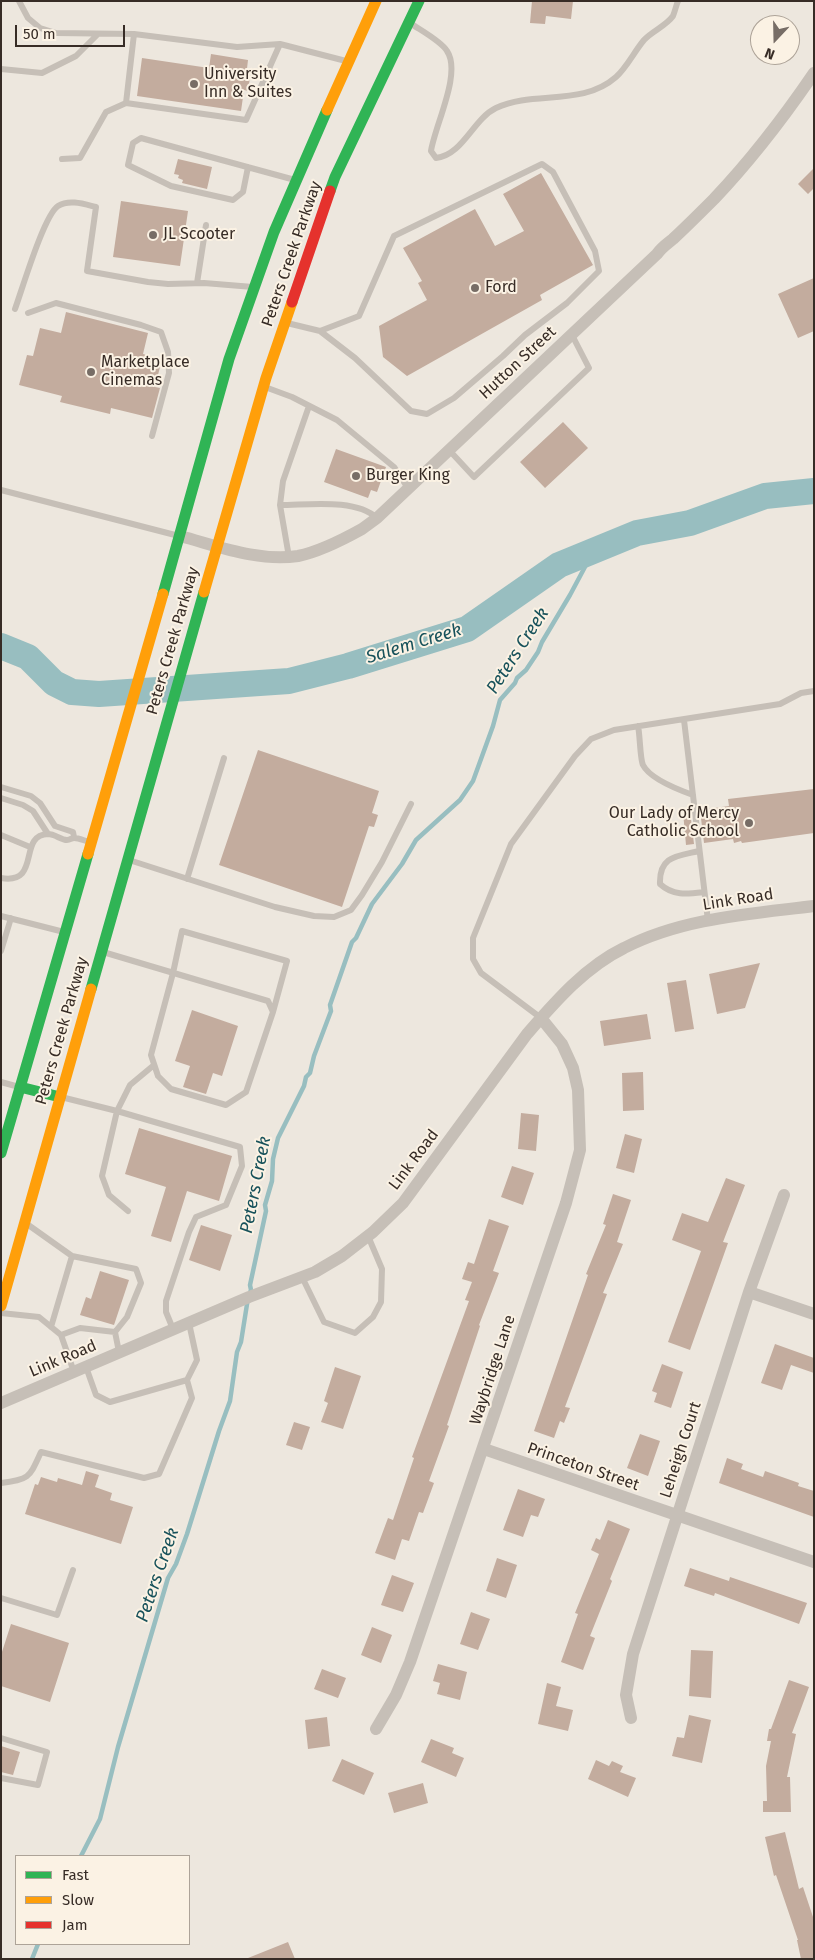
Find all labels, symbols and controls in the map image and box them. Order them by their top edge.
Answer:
scale bar [18,15,128,47]
north arrow [750,15,800,65]
text: 50 m [23,25,56,43]
text: N [762,44,777,63]
place label: University Inn & Suites [204,65,292,103]
marker: University Inn & Suites [188,78,200,90]
street label: Peters Creek Parkway [258,179,326,329]
place label: JL Scooter [163,225,235,245]
marker: JL Scooter [147,229,159,241]
place label: Ford [485,278,517,298]
marker: Ford [469,282,481,294]
street label: Hutton Street [476,323,560,403]
place label: Marketplace Cinemas [101,353,190,391]
marker: Marketplace Cinemas [85,366,97,378]
place label: Burger King [366,466,450,486]
marker: Burger King [350,470,362,482]
street label: Peters Creek Parkway [143,565,203,717]
water label: Peters Creek [482,604,554,698]
water label: Salem Creek [364,619,464,669]
place label: Our Lady of Mercy Catholic School [609,804,739,842]
marker: Our Lady of Mercy Catholic School [743,817,755,829]
street label: Link Road [701,885,775,915]
street label: Peters Creek Parkway [32,955,92,1107]
street label: Link Road [385,1126,443,1194]
water label: Peters Creek [236,1135,276,1235]
street label: Waybridge Lane [466,1313,520,1427]
street label: Link Road [26,1336,100,1382]
street label: Leheigh Court [656,1399,706,1501]
street label: Princeton Street [525,1439,641,1495]
water label: Peters Creek [132,1525,184,1625]
legend [15,1855,190,1945]
text: Fast [62,1866,89,1884]
text: Slow [62,1891,94,1909]
text: Jam [62,1916,88,1934]

